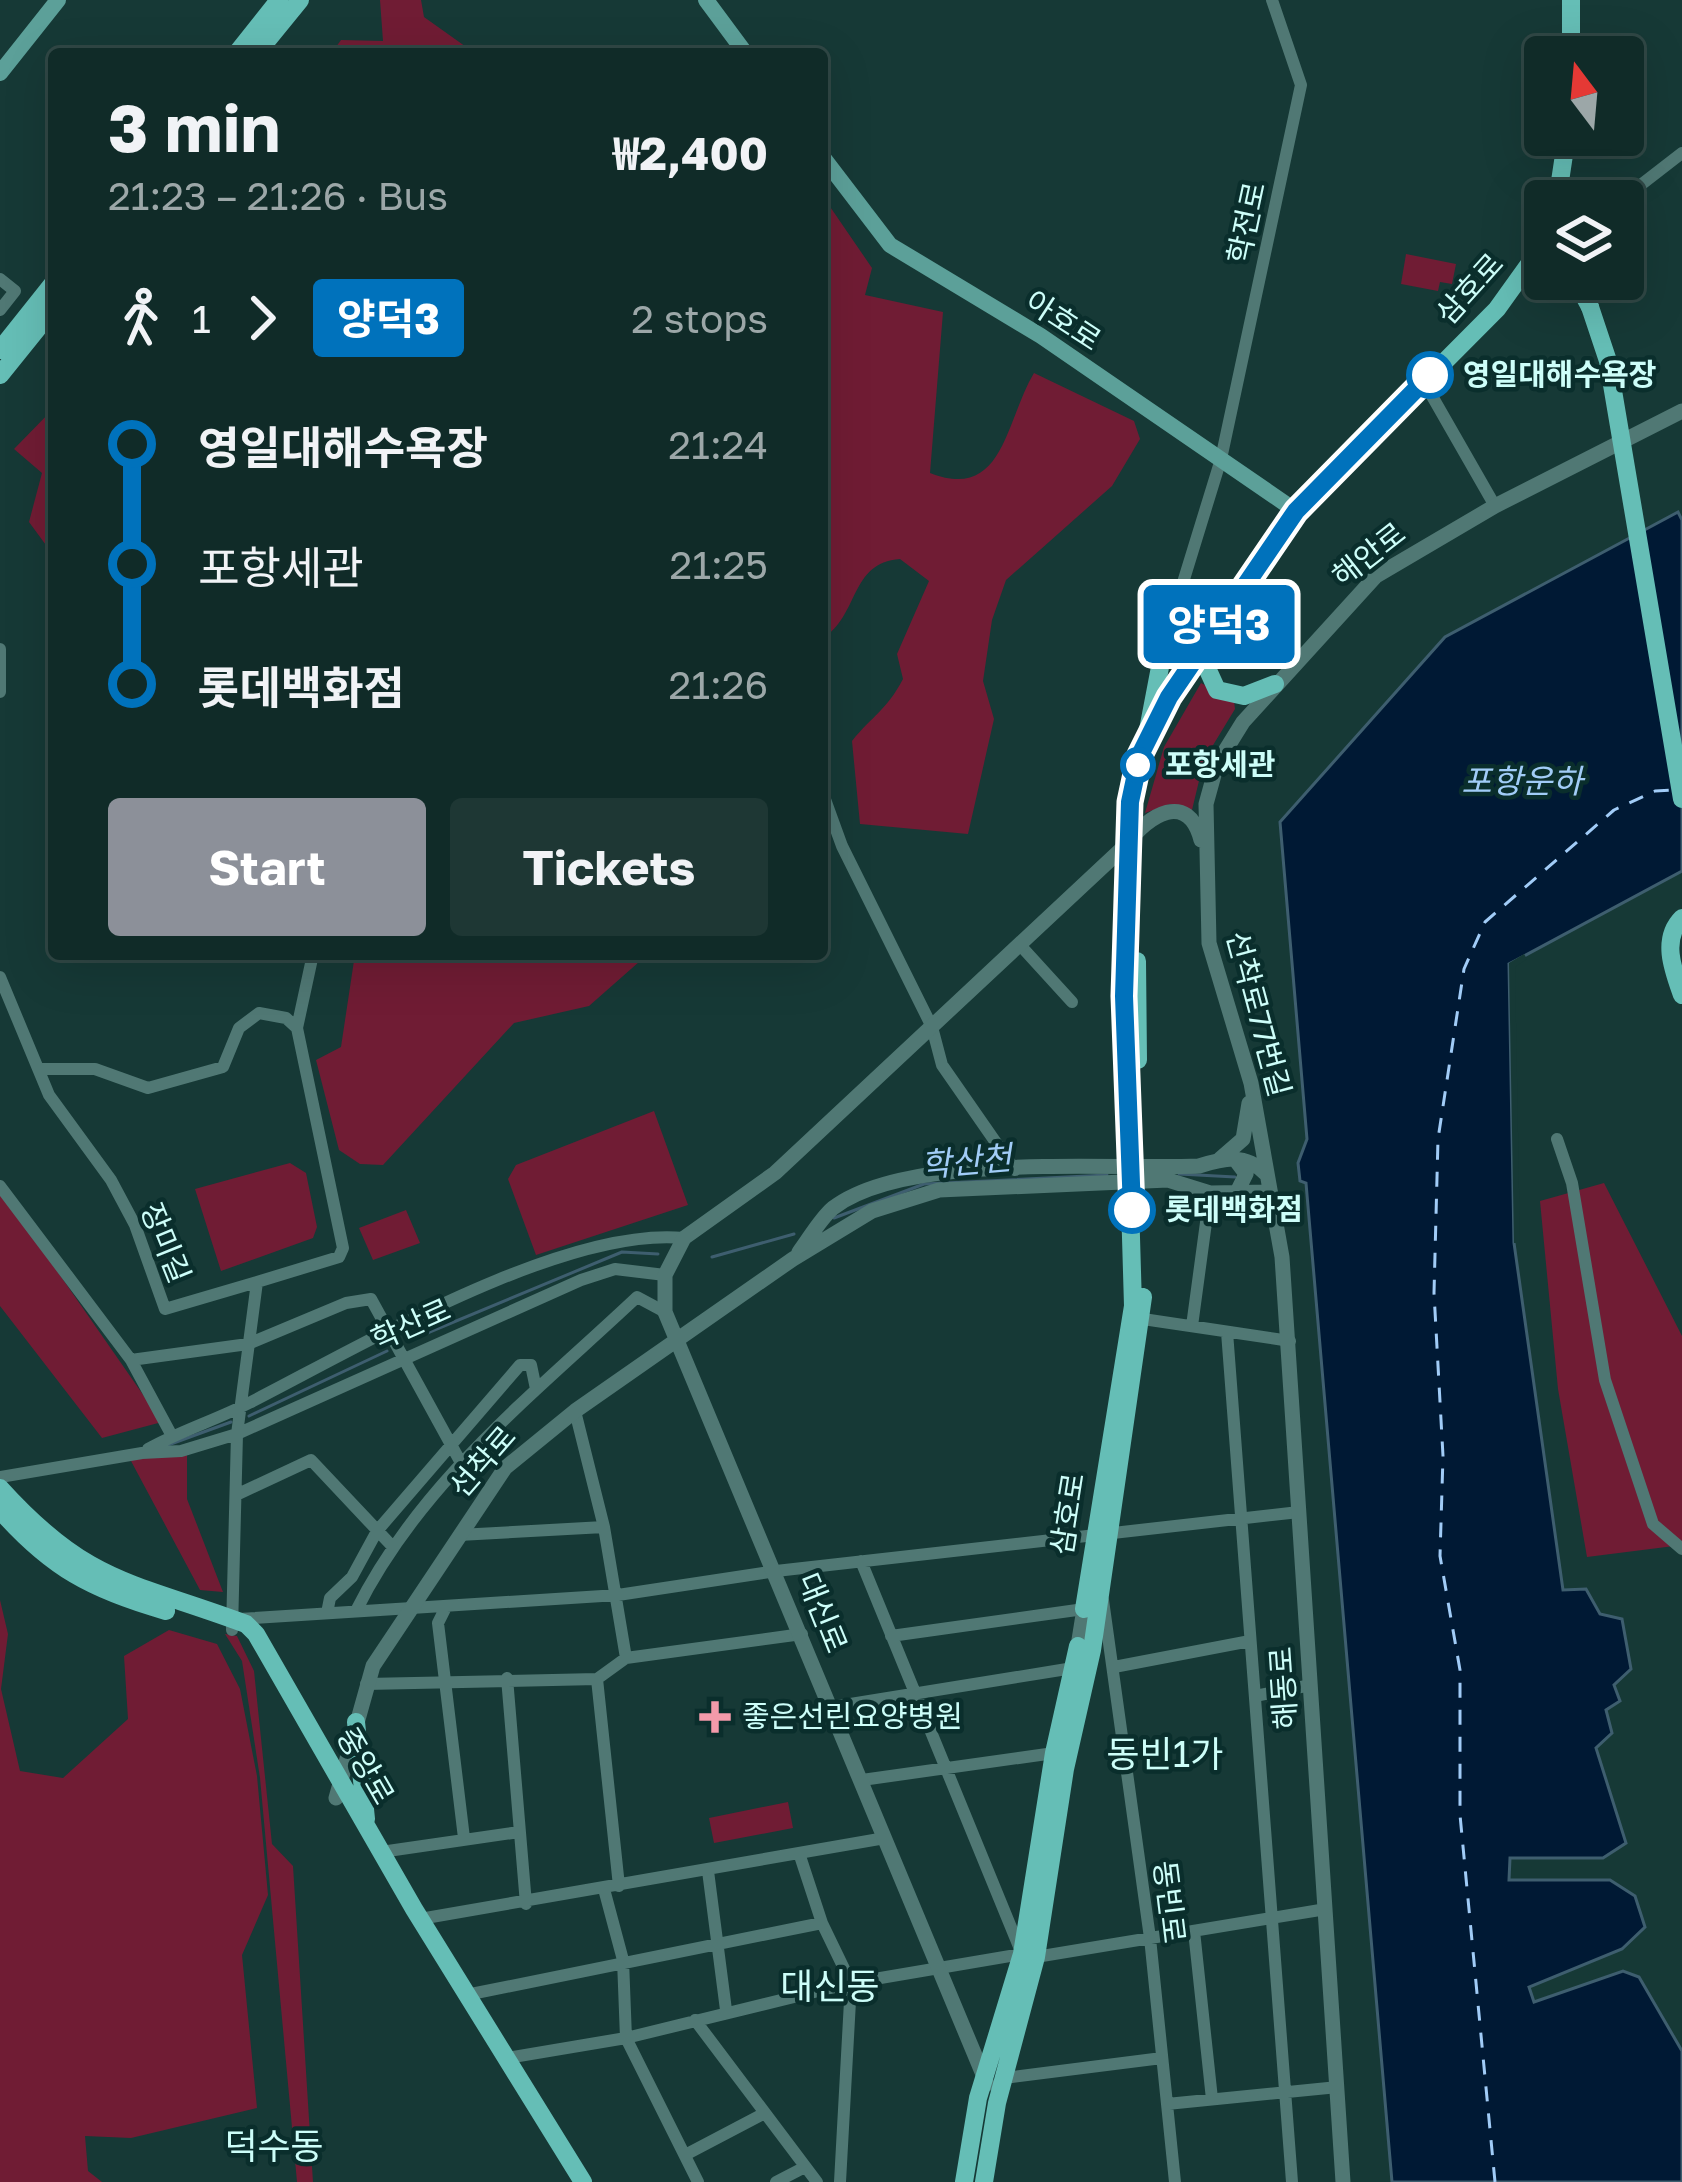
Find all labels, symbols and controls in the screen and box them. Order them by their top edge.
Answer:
north arrow [1524,36,1644,156]
map controls [1524,36,1644,300]
text: 3 min [108,87,281,167]
text: ₩2,400 [613,126,768,180]
text: 21:23 – 21:26 · Bus [108,172,448,219]
street label: 학전로 [1220,179,1272,267]
button: layers [1524,180,1644,300]
street label: 삼호로 [1428,246,1510,331]
street label: 아호로 [1019,283,1108,358]
icon: walk [108,285,174,351]
icon: forward [229,285,295,351]
text: 양덕3 [337,293,440,343]
text: 1 [192,295,211,342]
text: 2 stops [631,295,768,342]
marker: 영일대해수욕장 [1408,353,1452,397]
place label: 영일대해수욕장 [1463,356,1657,392]
text: 영일대해수욕장 [198,420,488,474]
text: 21:24 [668,421,768,468]
street label: 해안로 [1325,515,1412,594]
text: 포항세관 [198,540,364,594]
text: 21:25 [670,541,768,588]
line badge: 양덕3 [1150,585,1288,663]
text: 양덕3 [1168,599,1270,649]
text: 롯데백화점 [198,660,405,714]
text: 21:26 [669,661,768,708]
place label: 포항세관 [1165,746,1275,782]
marker: 포항세관 [1122,749,1154,781]
water label: 포항운하 [1461,761,1586,800]
button: Start [108,798,426,936]
button: Tickets [450,798,768,936]
street label: 선착로77번길 [1220,927,1298,1100]
water label: 학산천 [919,1137,1017,1184]
marker: 롯데백화점 [1110,1188,1154,1232]
place label: 롯데백화점 [1165,1191,1303,1227]
street label: 장미길 [134,1197,198,1288]
street label: 학산로 [365,1291,456,1357]
street label: 선착로 [441,1418,523,1504]
street label: 삼호로 [1043,1470,1091,1558]
street label: 대신로 [791,1567,855,1658]
street label: 해동로 [1262,1646,1304,1731]
place label: 좋은선린요양병원 [742,1698,963,1734]
marker: 좋은선린요양병원 [699,1701,731,1733]
street label: 중앙로 [330,1721,402,1810]
district label: 동빈1가 [1107,1732,1223,1775]
street label: 동빈로 [1147,1859,1193,1945]
district label: 대신동 [780,1964,880,2007]
district label: 덕수동 [224,2124,324,2167]

